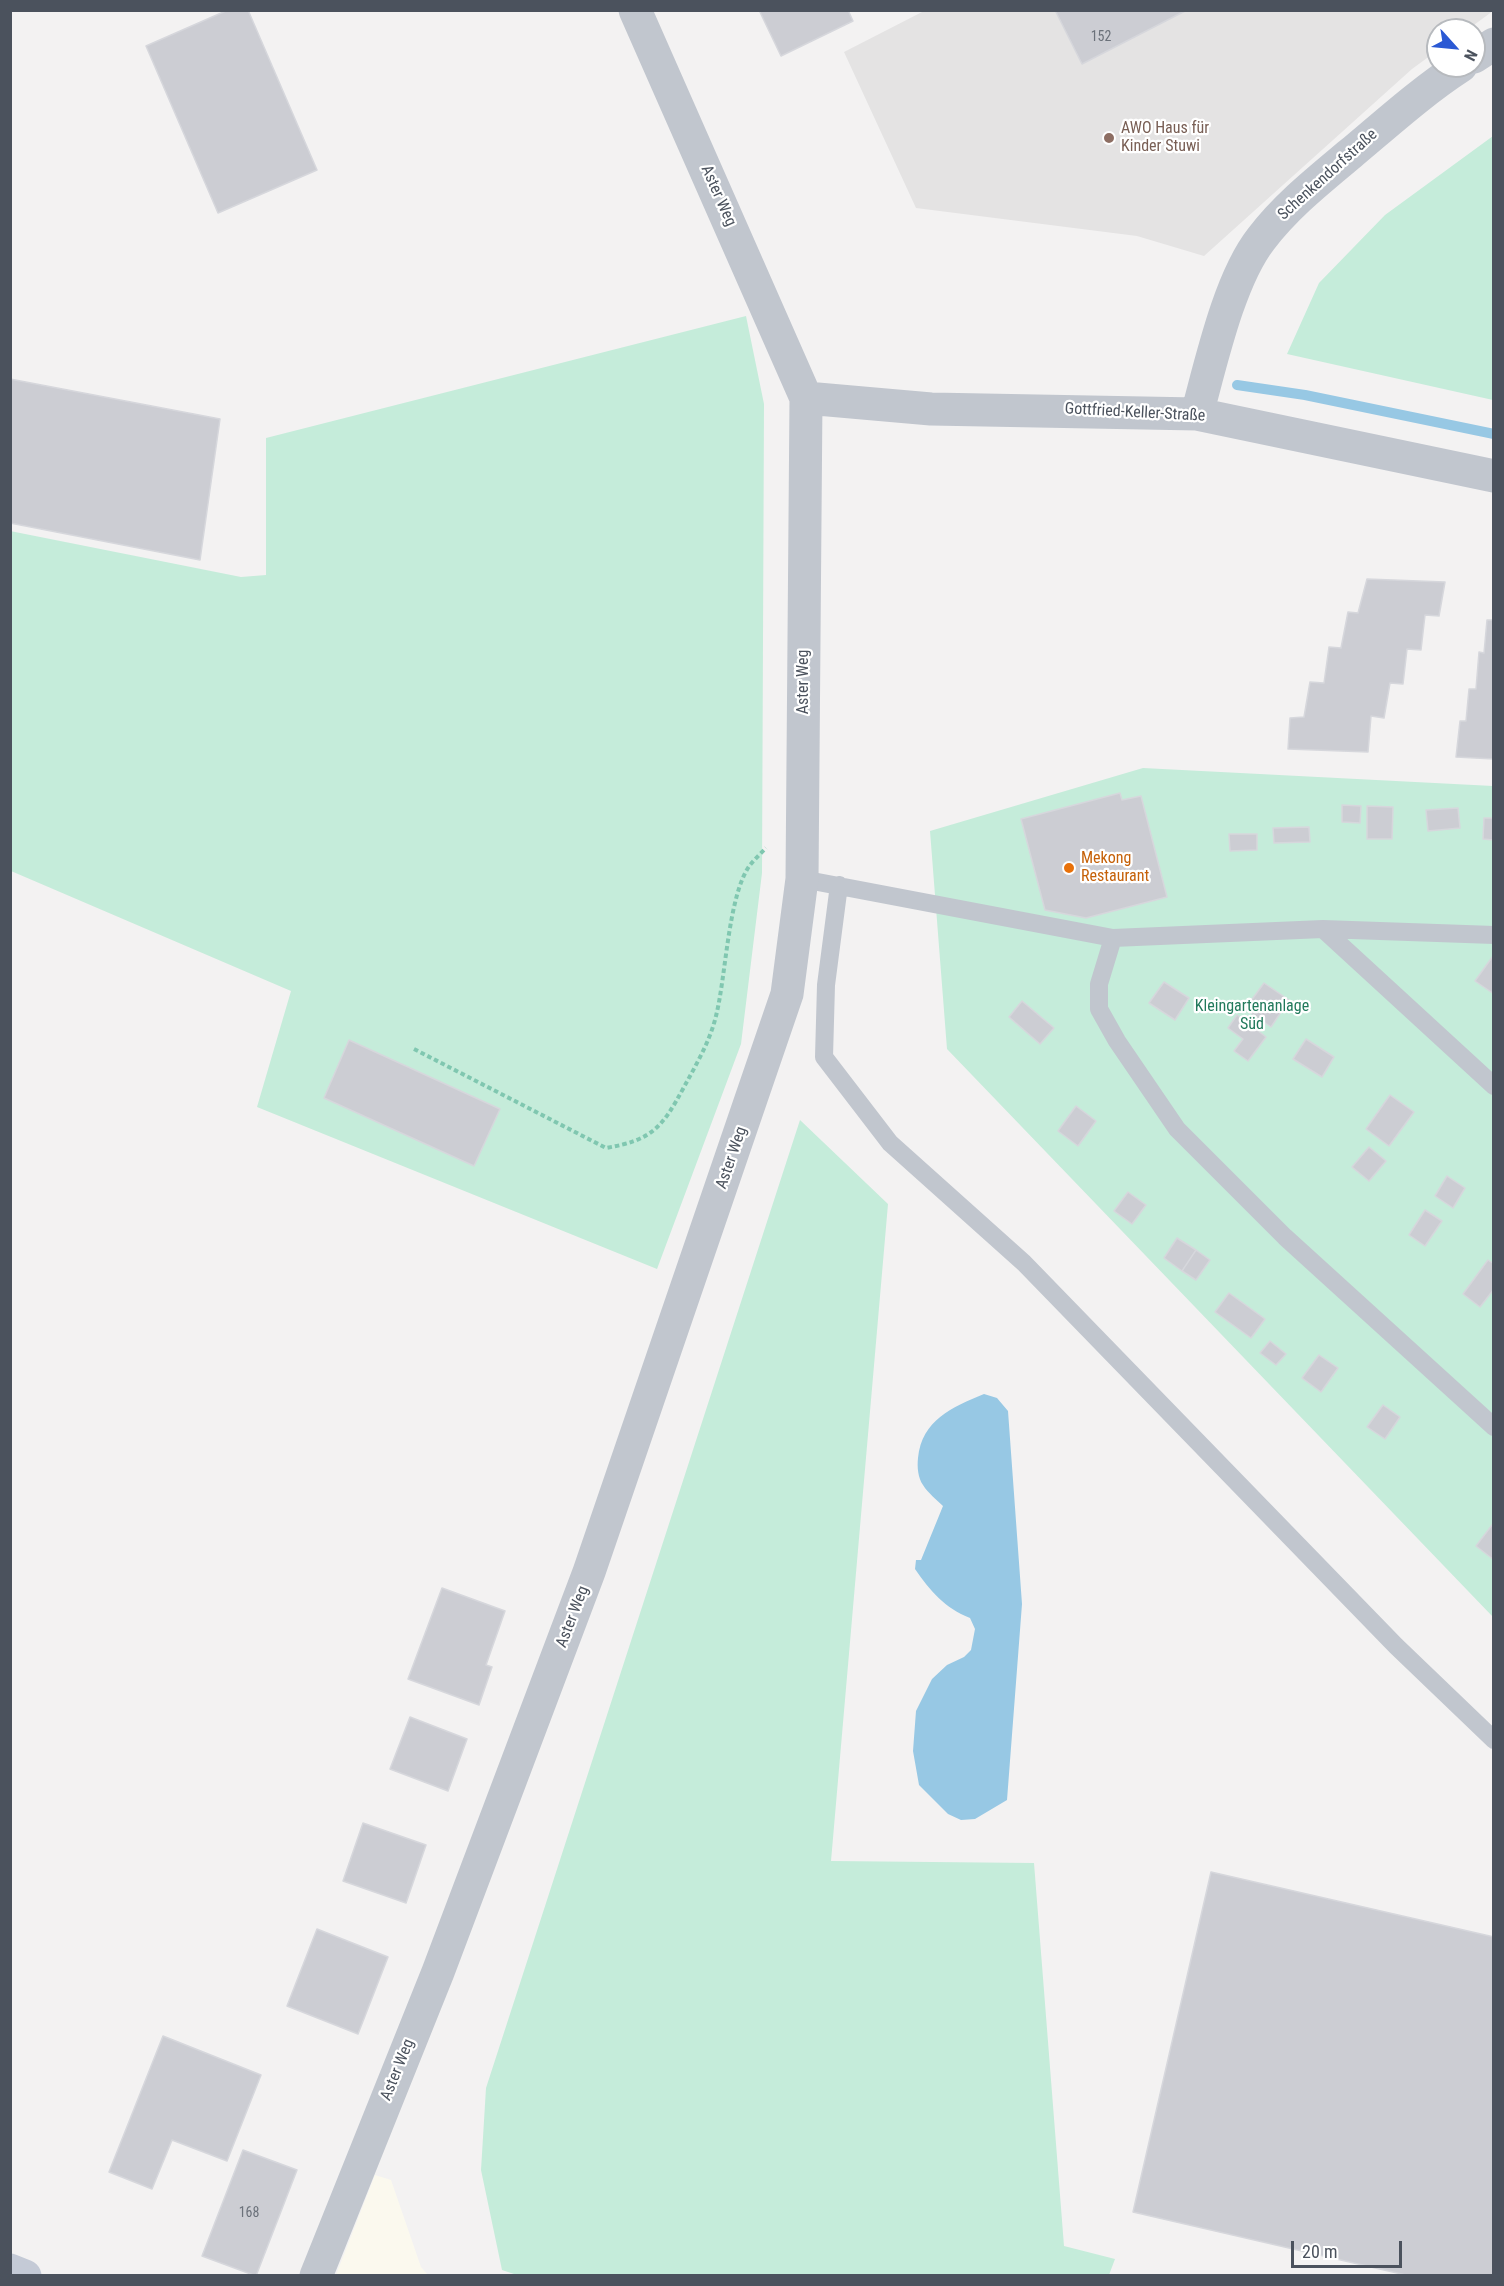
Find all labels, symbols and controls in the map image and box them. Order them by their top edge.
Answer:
north arrow [1426,18,1486,78]
house number: 152 [1091,29,1111,45]
text: N [1460,47,1481,64]
place label: AWO Haus für Kinder Stuwi [1121,119,1209,157]
street label: Schenkendorfstraße [1274,125,1382,225]
marker: AWO Haus für Kinder Stuwi [1102,131,1116,145]
street label: Aster Weg [696,163,740,229]
street label: Gottfried-Keller-Straße [1064,400,1206,426]
street label: Aster Weg [794,650,814,714]
place label: Mekong Restaurant [1081,849,1149,887]
marker: Mekong Restaurant [1062,861,1076,875]
park label: Kleingartenanlage Süd [1195,997,1309,1035]
street label: Aster Weg [712,1124,752,1192]
street label: Aster Weg [552,1583,594,1651]
street label: Aster Weg [377,2036,419,2104]
house number: 168 [239,2205,259,2221]
scale bar [1294,2229,1405,2267]
text: 20 m [1302,2241,1337,2262]

